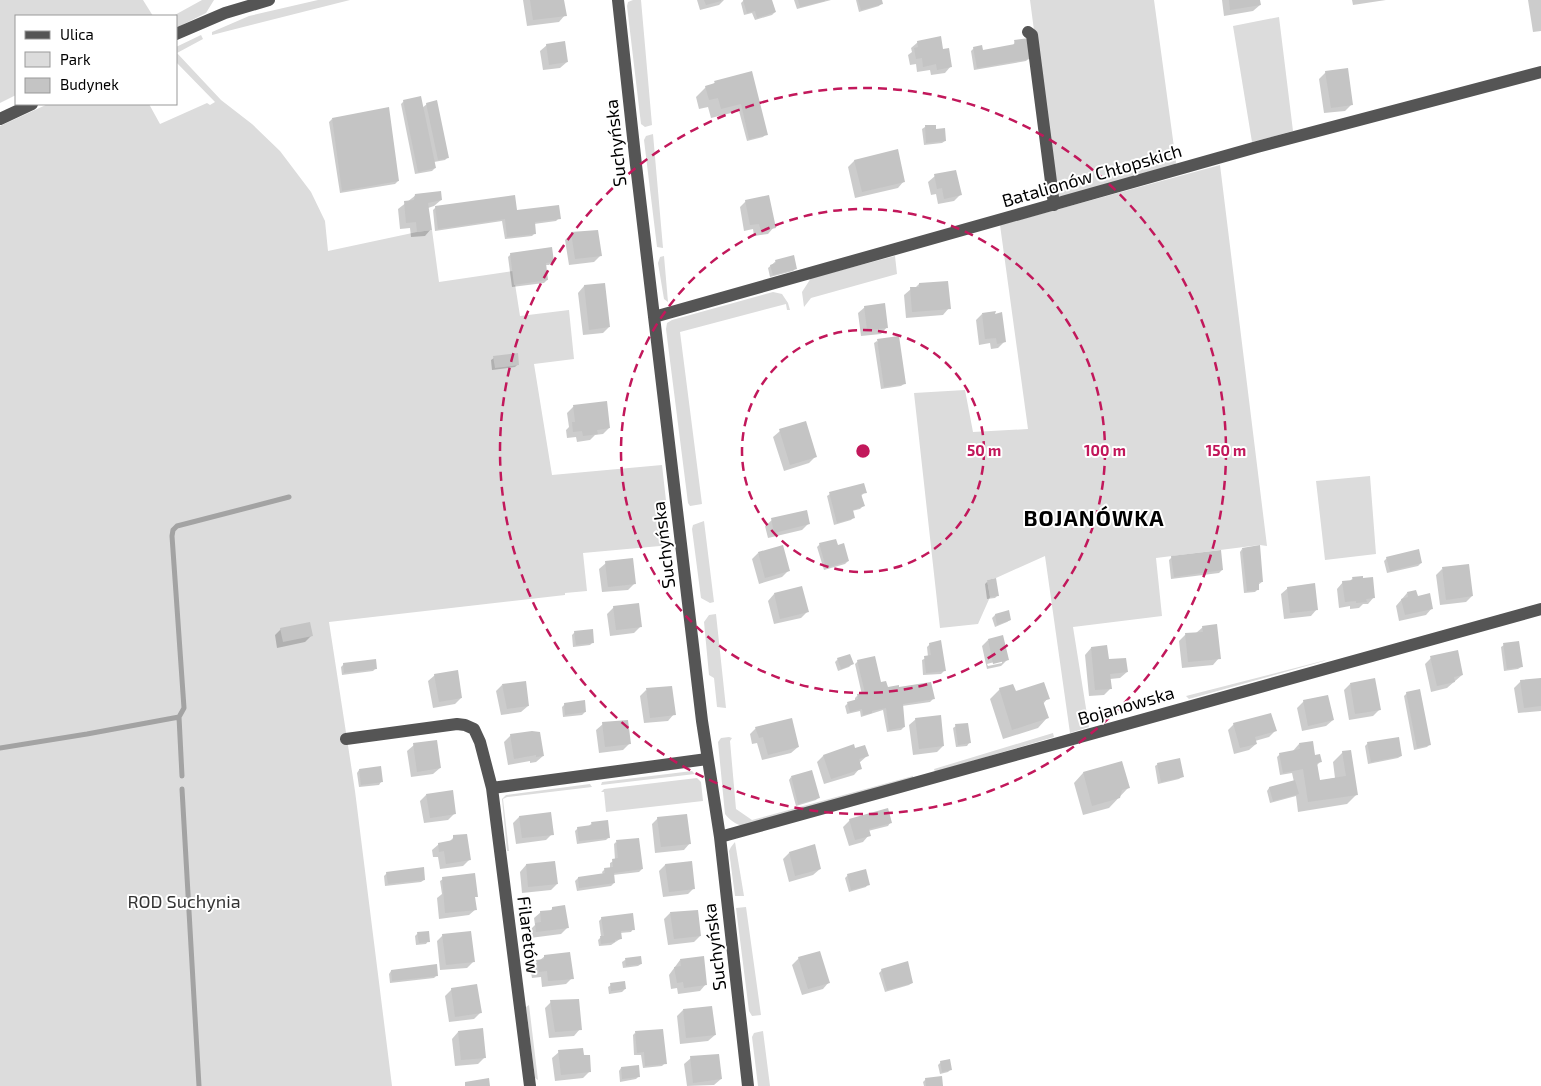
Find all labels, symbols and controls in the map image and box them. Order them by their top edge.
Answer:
legend [15,15,178,105]
text: Ulica [60,25,94,43]
text: Park [60,50,91,68]
text: Budynek [60,75,119,93]
street label: Suchyńska [599,98,631,188]
street label: Batalionów Chłopskich [999,139,1184,211]
text: 50 m [967,441,1001,459]
text: 100 m [1084,441,1126,459]
text: 150 m [1206,441,1246,459]
centre of rings [854,442,872,460]
street label: Suchyńska [647,500,679,590]
district label: BOJANÓWKA [1023,504,1165,530]
street label: Bojanowska [1075,681,1177,729]
park label: ROD Suchynia [127,890,241,912]
street label: Filaretów [513,895,545,975]
street label: Suchyńska [698,902,730,992]

